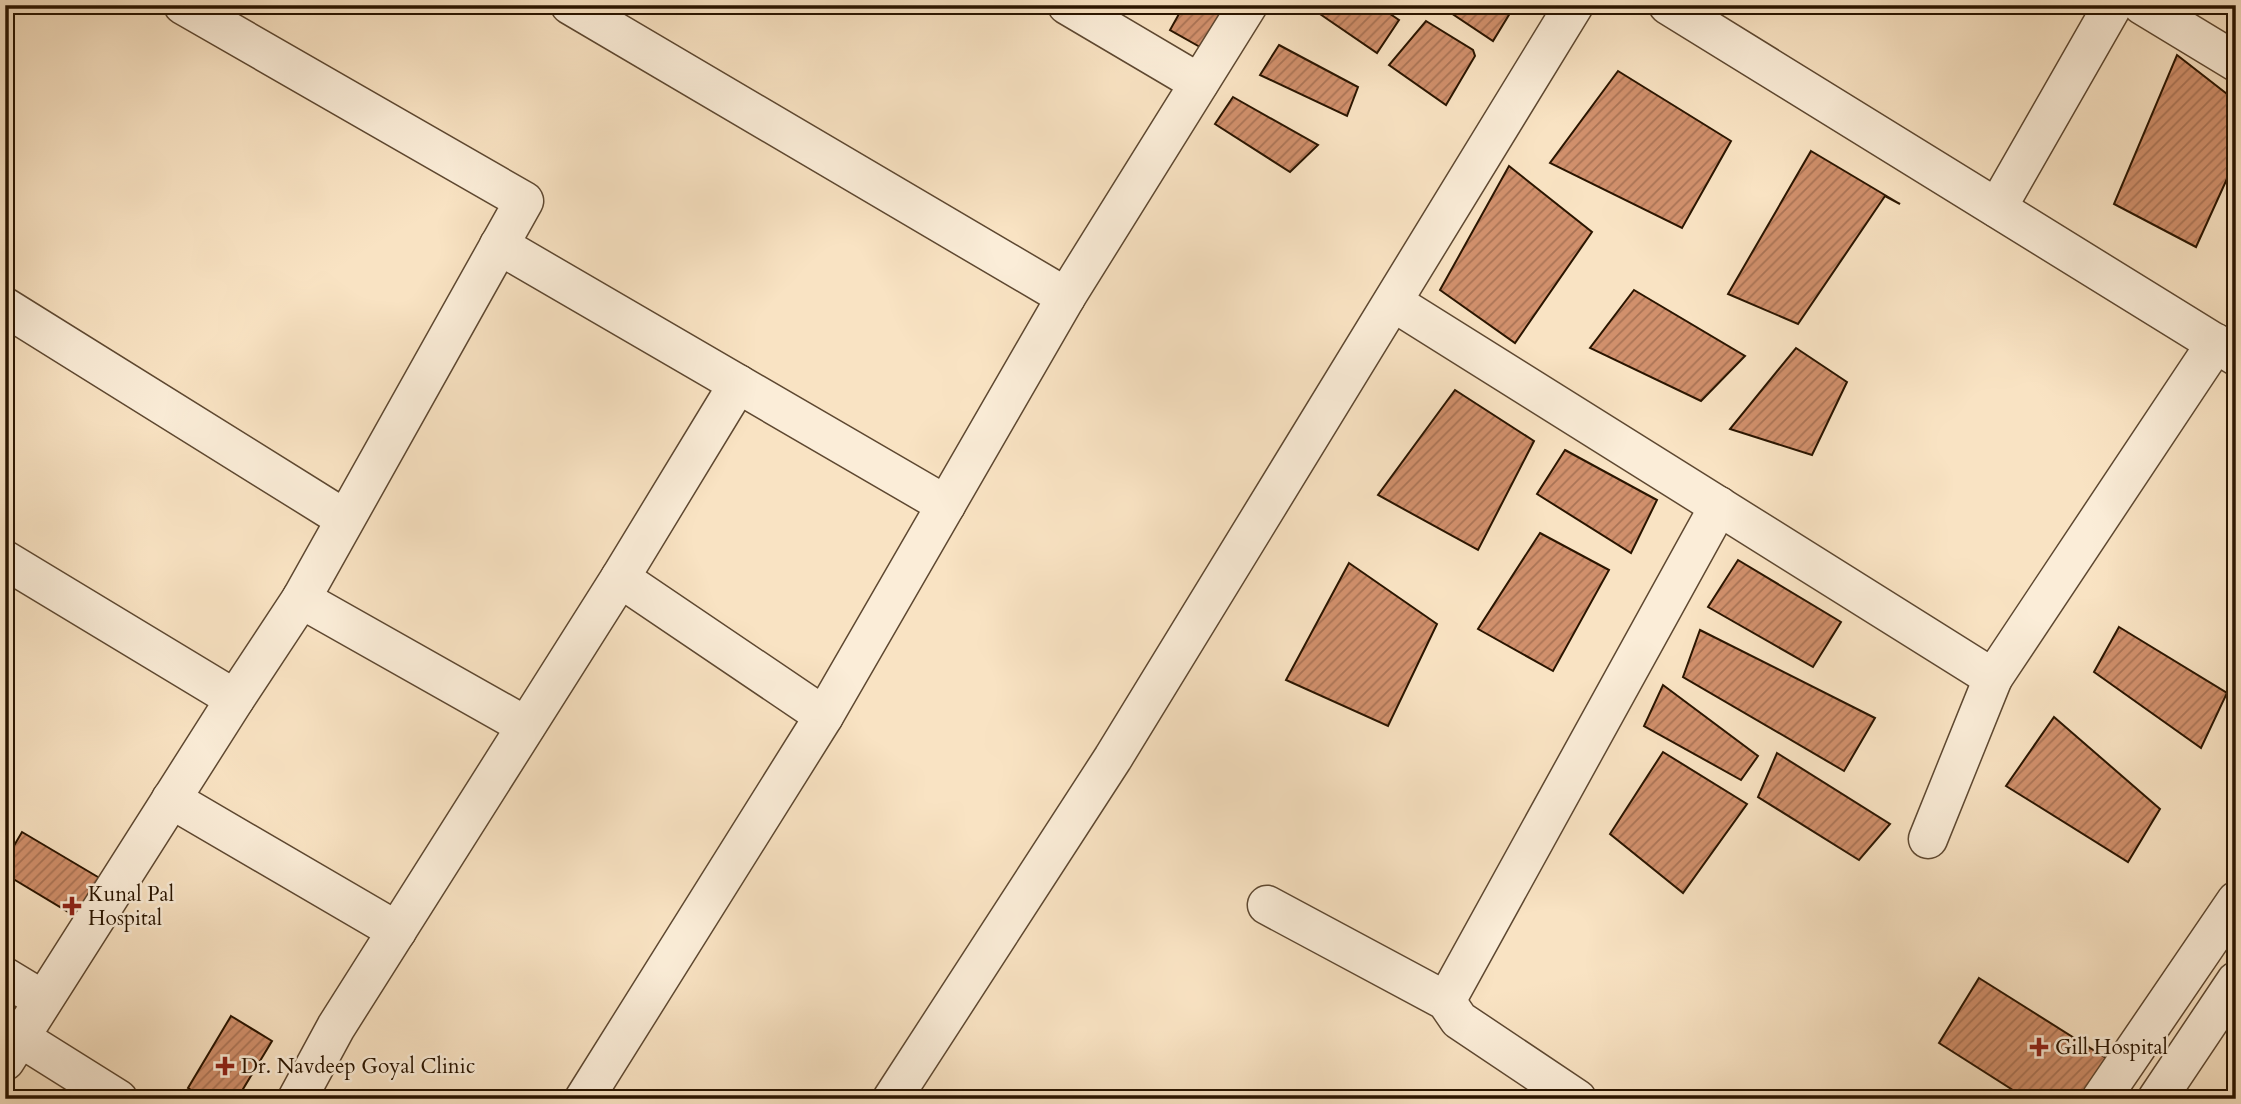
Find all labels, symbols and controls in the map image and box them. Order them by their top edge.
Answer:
place label: Kunal Pal Hospital [88,880,174,933]
marker: Kunal Pal Hospital [62,896,82,916]
place label: Gill Hospital [2055,1033,2168,1062]
marker: Gill Hospital [2029,1037,2049,1057]
place label: Dr. Navdeep Goyal Clinic [241,1052,475,1081]
marker: Dr. Navdeep Goyal Clinic [215,1056,235,1076]

